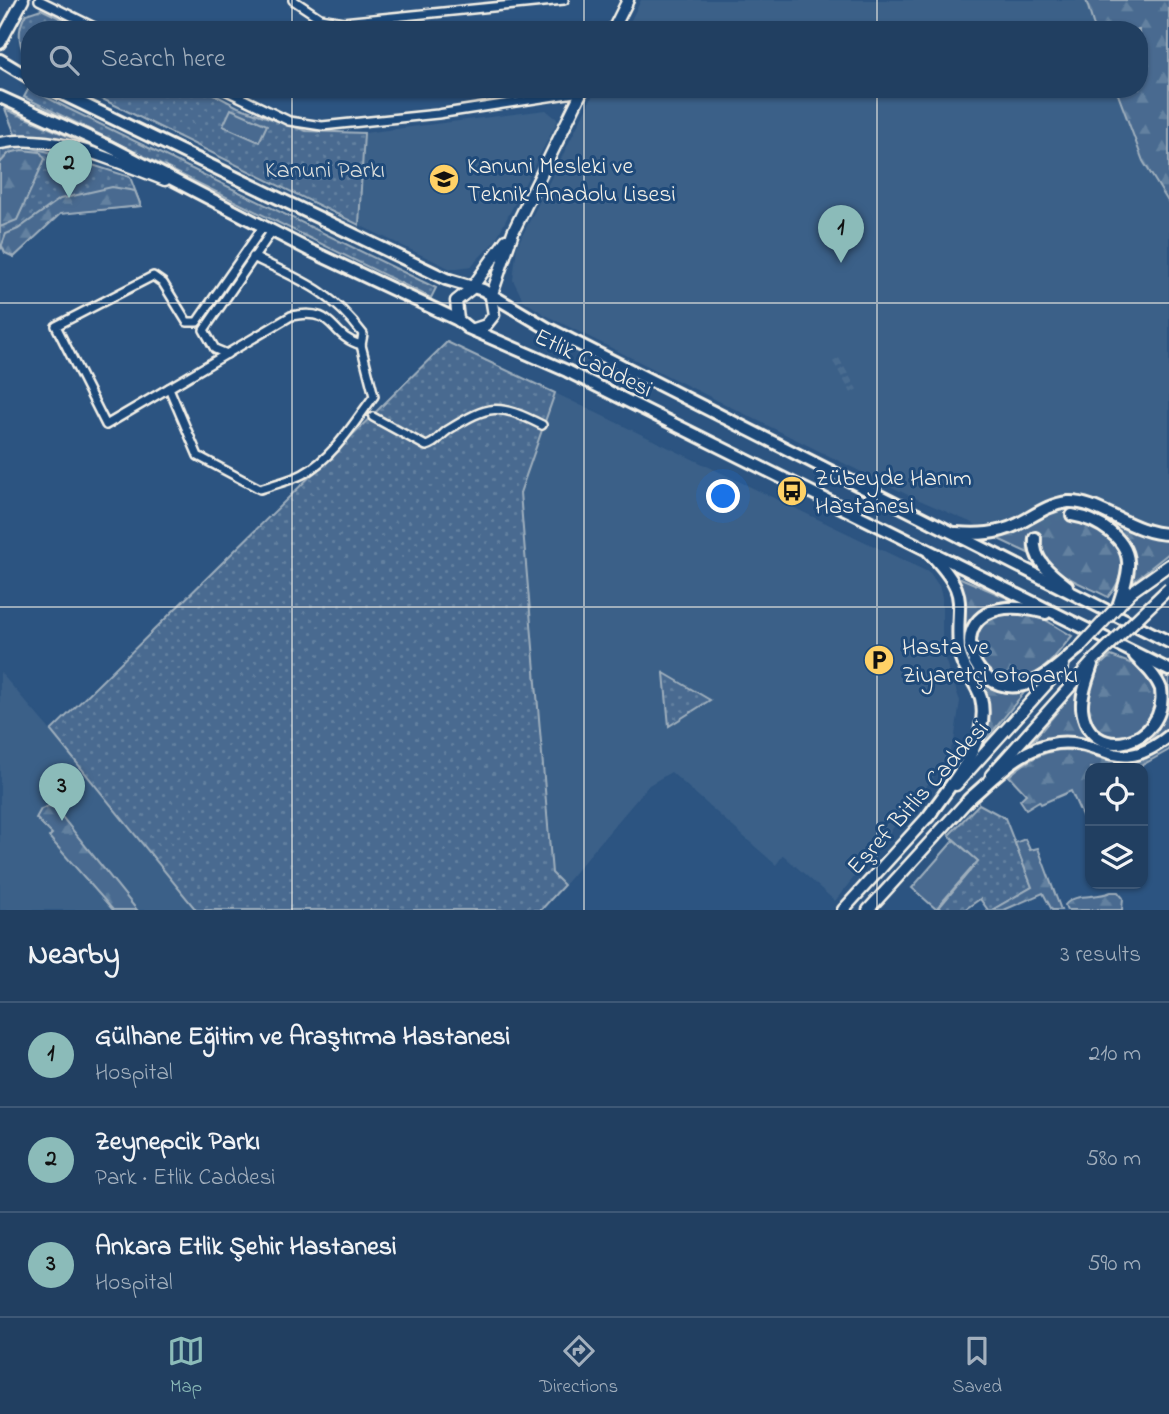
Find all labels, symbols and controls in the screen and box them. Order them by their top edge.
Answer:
search box [21,21,1148,98]
icon: search [45,41,83,79]
text: Search here [101,41,226,79]
pin: 2 [46,140,92,198]
place label: Kanuni Mesleki ve Teknik Anadolu Lisesi [467,150,676,213]
park label: Kanuni Parkı [265,154,385,189]
school or university icon: Kanuni Mesleki ve Teknik Anadolu Lisesi [427,162,461,196]
pin: 1 [818,205,864,263]
street label: Etlik Caddesi [528,320,658,408]
place label: Zübeyde Hanım Hastanesi [815,462,972,525]
bus stop icon: Zübeyde Hanım Hastanesi [775,474,809,508]
your location [706,479,740,513]
place label: Hasta ve Ziyaretçi Otoparkı [902,631,1078,695]
parking icon: Hasta ve Ziyaretçi Otoparkı [862,643,896,677]
street label: Eşref Bitlis Caddesi [840,714,998,884]
pin: 3 [39,763,85,821]
map controls [1085,763,1148,889]
button: locate [1085,763,1148,826]
button: layers [1085,826,1148,889]
text: Nearby [28,934,120,978]
text: 3 results [1060,939,1141,972]
text: Gülhane Eğitim ve Araştırma Hastanesi [95,1019,510,1057]
text: 1 [47,1038,55,1071]
text: 210 m [1089,1038,1141,1071]
text: Hospital [95,1057,173,1090]
text: Zeynepcik Parkı [95,1124,260,1162]
text: 2 [45,1143,57,1176]
text: 580 m [1086,1143,1141,1176]
text: Park · Etlik Caddesi [95,1162,276,1195]
text: Ankara Etlik Şehir Hastanesi [95,1229,397,1267]
text: 3 [46,1248,56,1281]
text: 590 m [1087,1248,1141,1281]
text: Hospital [95,1267,173,1300]
tab: Map [167,1332,205,1401]
tab: Directions [539,1332,618,1401]
tab: Saved [952,1332,1002,1401]

